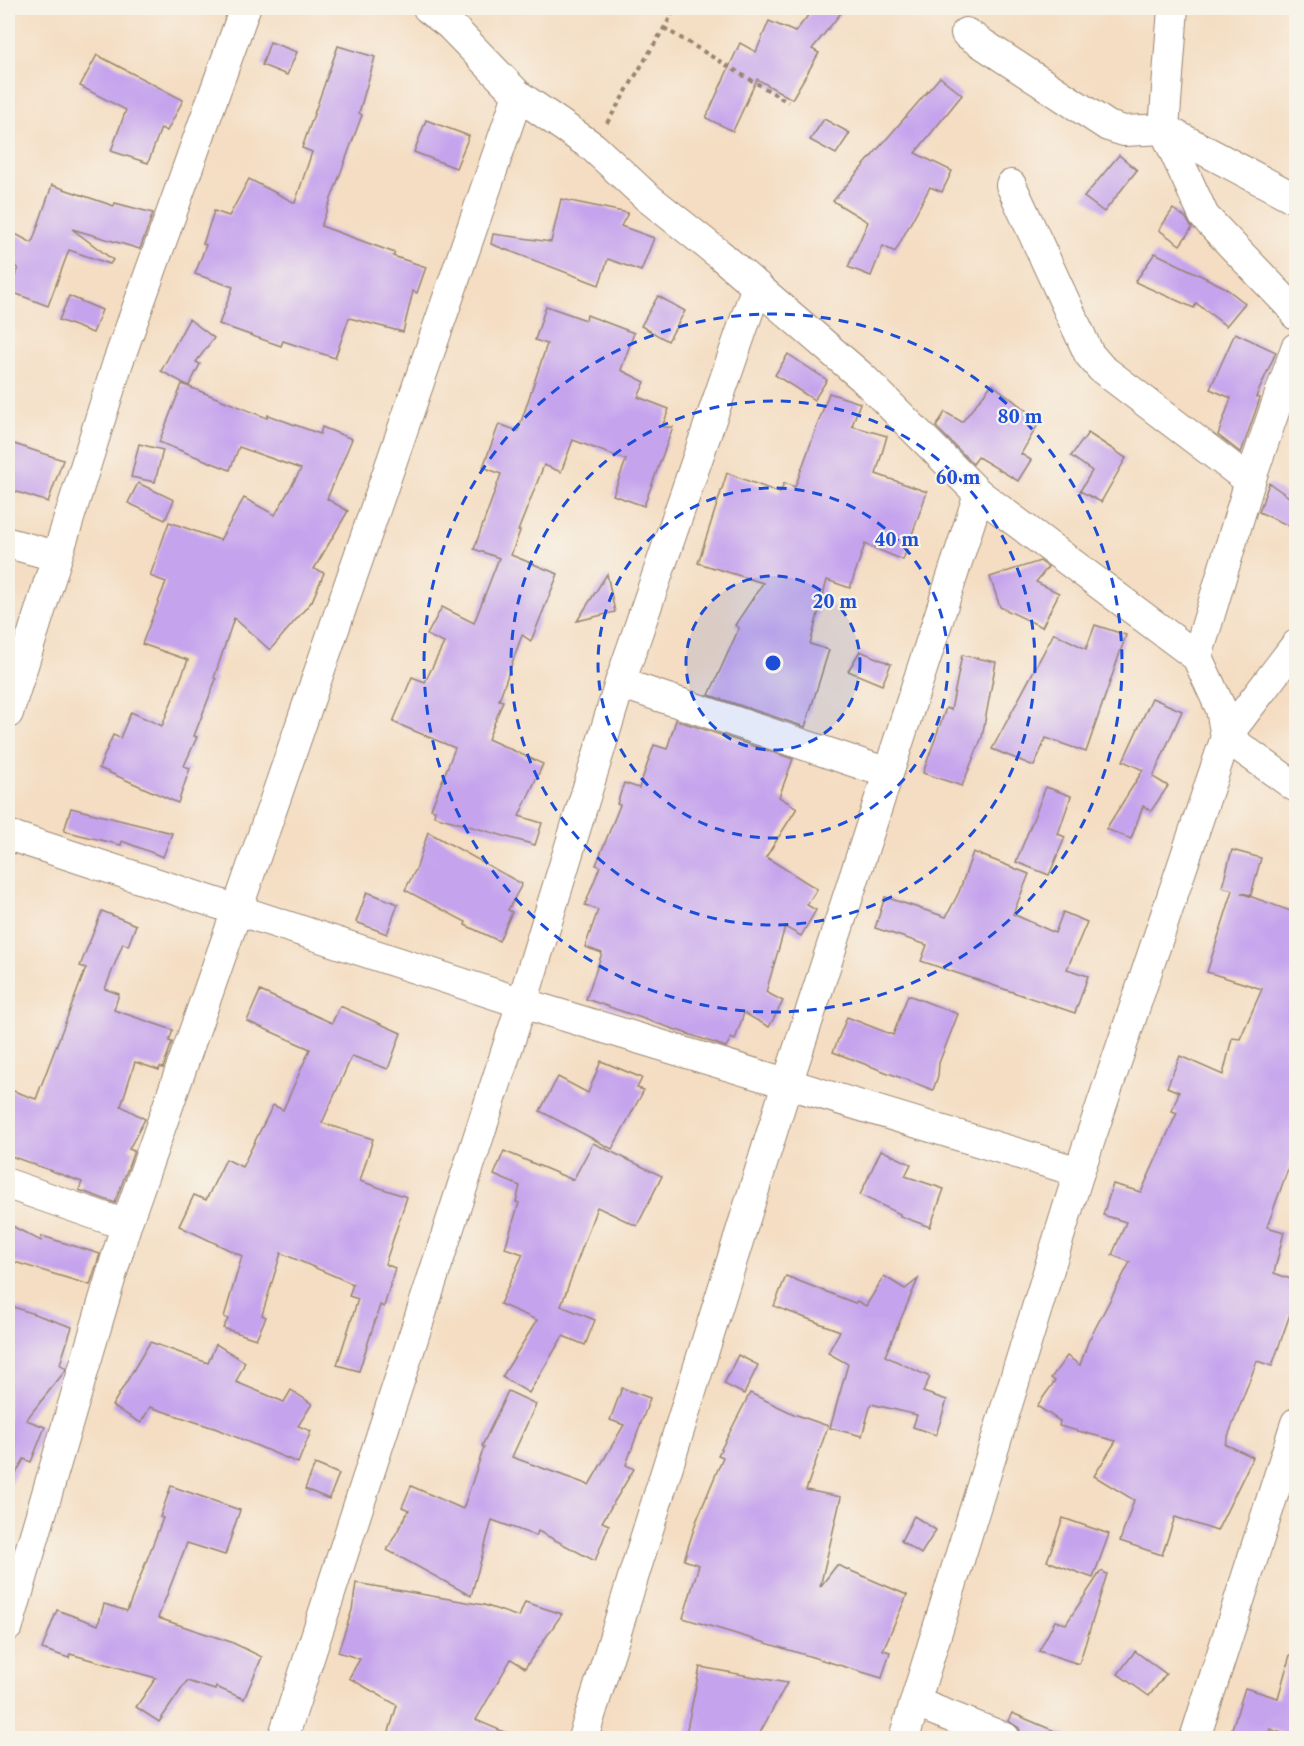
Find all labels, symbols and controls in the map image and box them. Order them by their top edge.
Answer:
text: 80 m [997,406,1043,428]
text: 60 m [936,467,980,489]
text: 40 m [875,529,919,551]
text: 20 m [813,591,857,613]
centre of rings [763,653,783,673]

